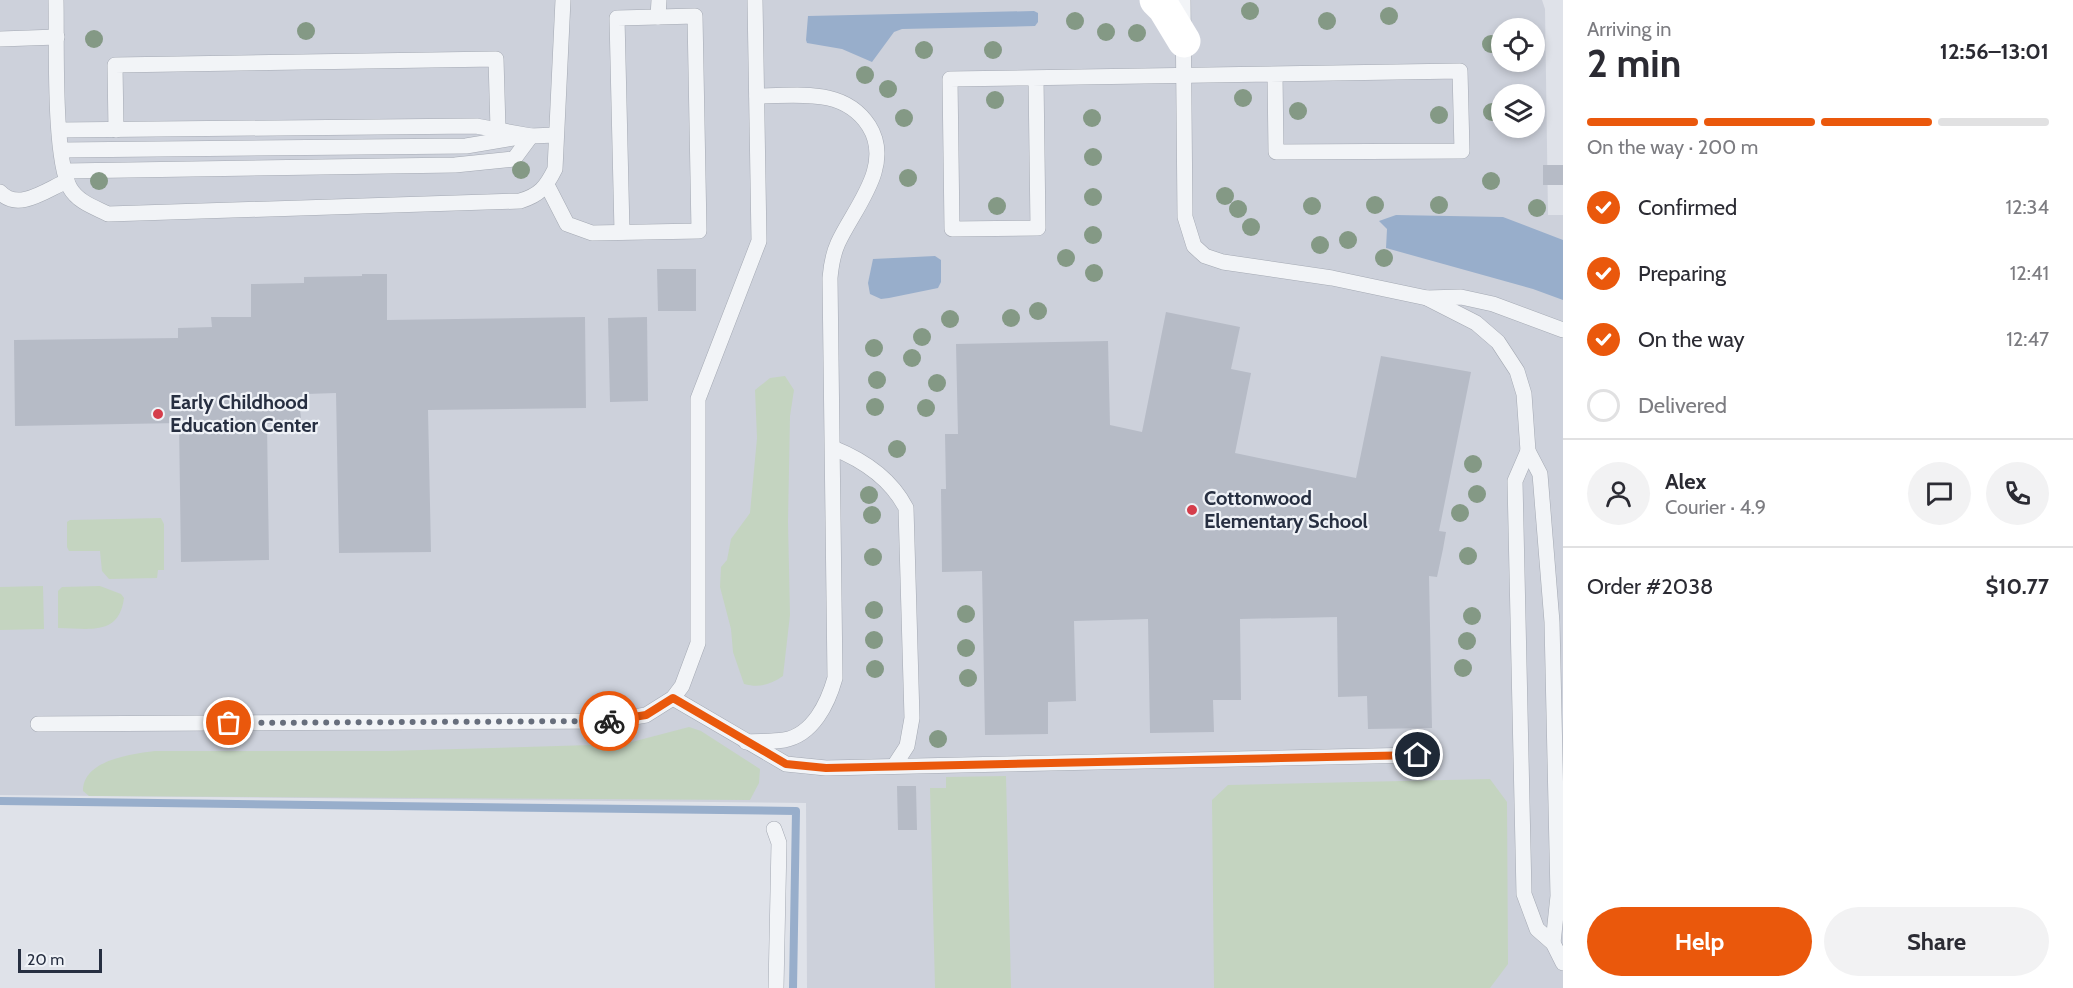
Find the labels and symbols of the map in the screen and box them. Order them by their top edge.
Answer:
place label: Early Childhood Education Center [170,390,319,437]
marker: Early Childhood Education Center [151,407,165,421]
place label: Cottonwood Elementary School [1204,486,1368,533]
marker: Cottonwood Elementary School [1185,503,1199,517]
courier [579,691,639,751]
pin [203,697,254,748]
pin [1392,729,1443,780]
scale bar [18,946,102,974]

